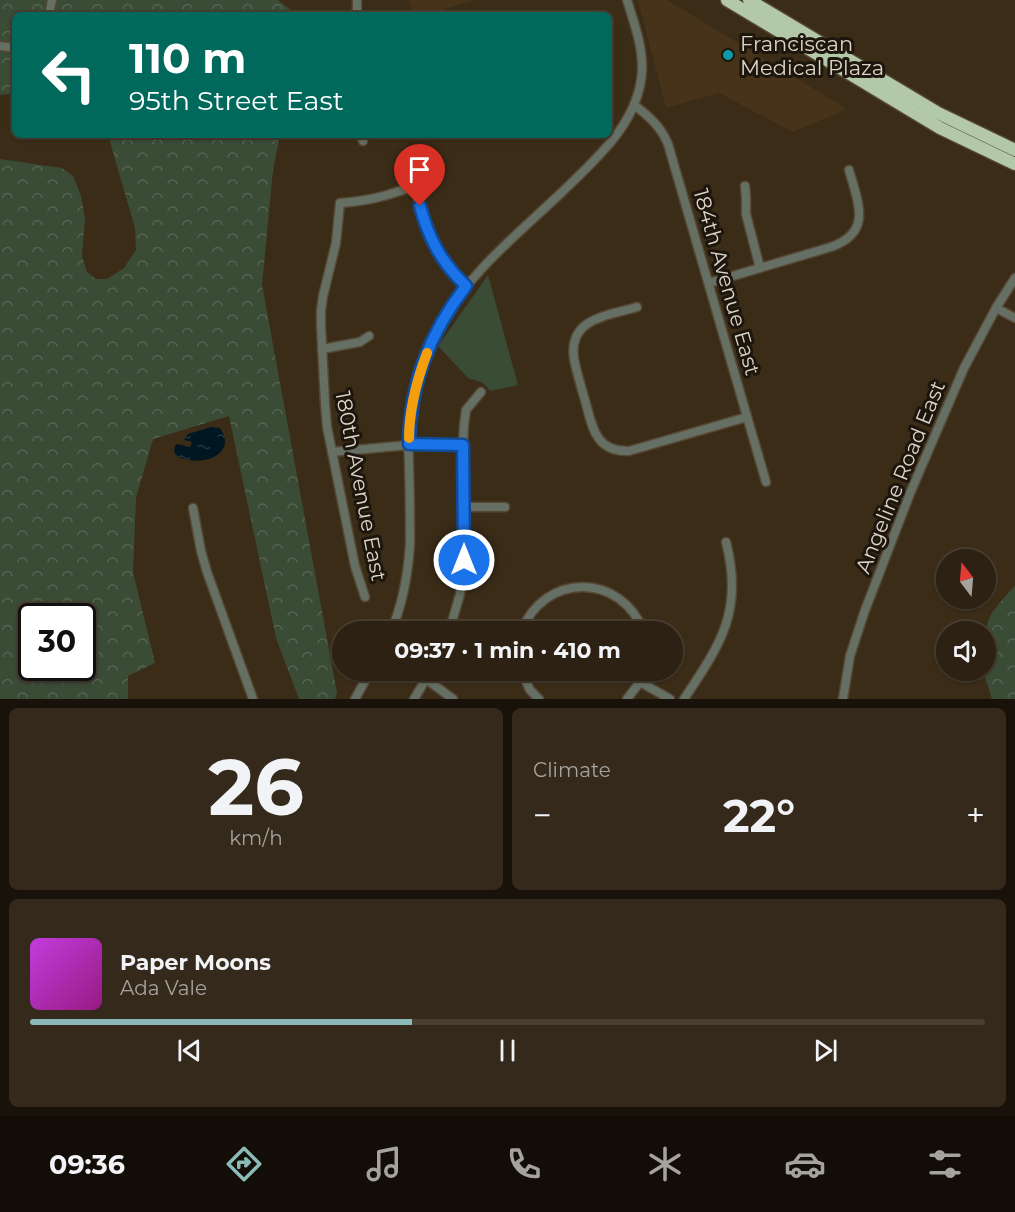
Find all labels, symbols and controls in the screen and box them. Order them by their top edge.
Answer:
place label: Franciscan Medical Plaza [740,31,884,80]
text: 110 m [129,32,246,84]
icon: left [30,36,108,114]
marker: Franciscan Medical Plaza [721,48,735,62]
text: 95th Street East [129,84,344,117]
pin [394,144,445,206]
icon: arrive [403,153,436,186]
street label: 184th Avenue East [688,186,766,378]
street label: Angeline Road East [850,377,950,577]
street label: 180th Avenue East [330,389,392,583]
position arrow [432,528,496,592]
north arrow [936,549,996,609]
map controls [936,549,996,681]
speed limit sign: 30 [18,603,96,681]
button: sound [936,621,996,681]
text: 09:37 · 1 min · 410 m [394,637,621,664]
text: 26 [208,739,304,835]
text: Climate [533,758,611,782]
text: 22° [723,788,795,843]
text: − [533,795,552,835]
text: + [966,795,985,835]
text: km/h [229,826,283,850]
text: Paper Moons [120,949,271,976]
text: Ada Vale [120,976,207,1000]
icon: previous [173,1034,206,1067]
icon: pause [491,1034,524,1067]
icon: next [809,1034,842,1067]
icon: directions [223,1143,265,1185]
icon: music [363,1143,405,1185]
icon: phone [503,1143,545,1185]
icon: climate [644,1143,686,1185]
icon: car [784,1143,826,1185]
icon: filters [924,1143,966,1185]
text: 09:36 [49,1148,125,1181]

